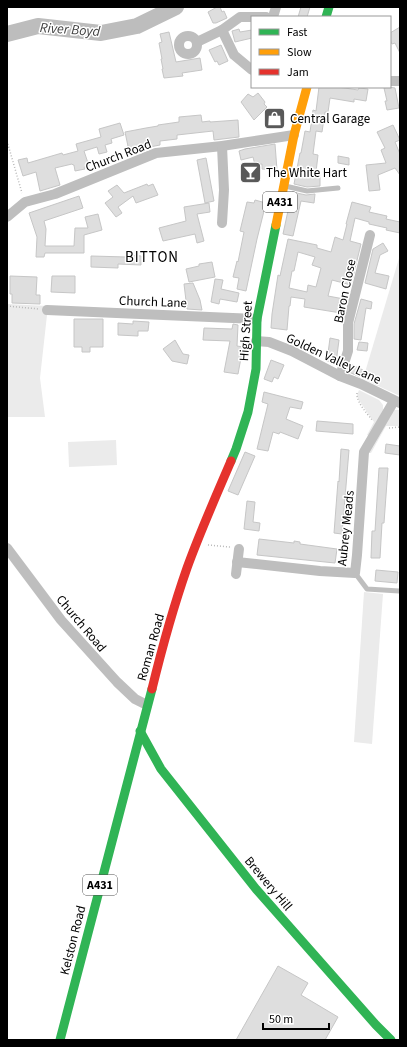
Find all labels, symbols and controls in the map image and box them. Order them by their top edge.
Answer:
legend [251,16,391,88]
water label: River Boyd [39,18,101,42]
text: Fast [287,24,307,41]
text: Slow [287,44,312,61]
text: Jam [287,64,309,81]
shop icon: Central Garage [262,105,288,131]
place label: Central Garage [290,110,370,128]
street label: Church Road [83,135,154,177]
bar icon: The White Hart [238,159,264,185]
place label: The White Hart [266,164,347,182]
road number: A431 [263,192,297,212]
district label: BITTON [125,247,179,268]
street label: Baron Close [329,258,361,325]
street label: Church Lane [119,292,187,312]
street label: High Street [235,300,257,362]
street label: Golden Valley Lane [283,329,384,389]
street label: Aubrey Meads [333,489,359,567]
street label: Church Road [52,591,110,656]
street label: Roman Road [133,612,169,683]
street label: Brewery Hill [240,853,296,915]
road number: A431 [83,875,117,895]
street label: Kelston Road [56,903,90,977]
scale bar [263,1005,329,1031]
text: 50 m [269,1011,293,1028]

